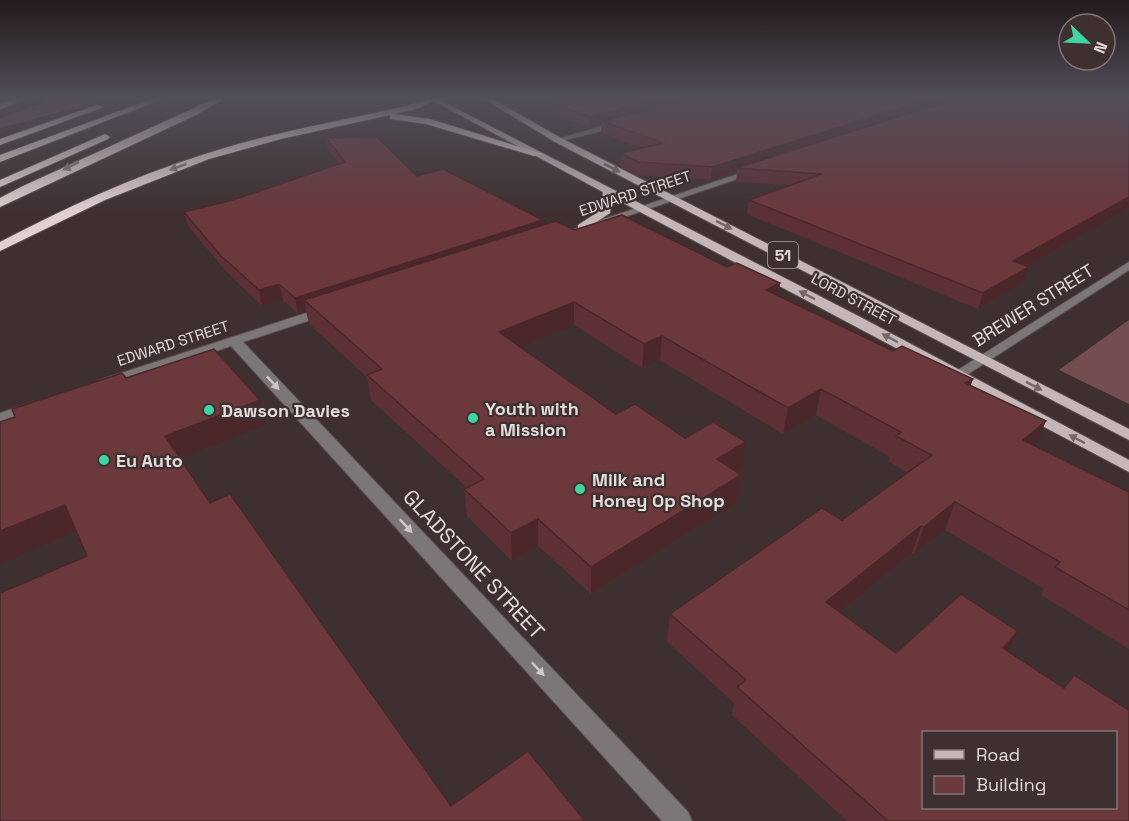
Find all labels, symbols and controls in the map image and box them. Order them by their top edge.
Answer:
north arrow [1057,12,1117,72]
text: N [1089,39,1112,57]
one-way arrow [63,162,80,171]
one-way arrow [168,163,186,173]
one-way arrow [604,163,621,173]
street label: EDWARD STREET [577,166,693,220]
one-way arrow [716,220,733,230]
road number: 51 [768,242,798,268]
street label: BREWER STREET [968,258,1098,351]
street label: LORD STREET [808,269,900,330]
one-way arrow [799,290,816,299]
street label: EDWARD STREET [115,316,231,370]
one-way arrow [881,333,898,343]
one-way arrow [266,375,279,390]
one-way arrow [1026,381,1043,390]
place label: Youth with a Mission [485,397,579,441]
place label: Dawson Davies [221,399,350,422]
marker: Dawson Davies [202,403,216,417]
marker: Youth with a Mission [466,411,480,425]
one-way arrow [1069,434,1086,444]
place label: Eu Auto [116,449,183,472]
marker: Eu Auto [97,453,111,467]
place label: Milk and Honey Op Shop [592,468,725,512]
marker: Milk and Honey Op Shop [573,482,587,496]
street label: GLADSTONE STREET [397,483,551,645]
one-way arrow [399,518,412,533]
one-way arrow [531,661,544,676]
legend [922,731,1117,809]
text: Road [976,743,1020,766]
text: Building [976,773,1046,796]

